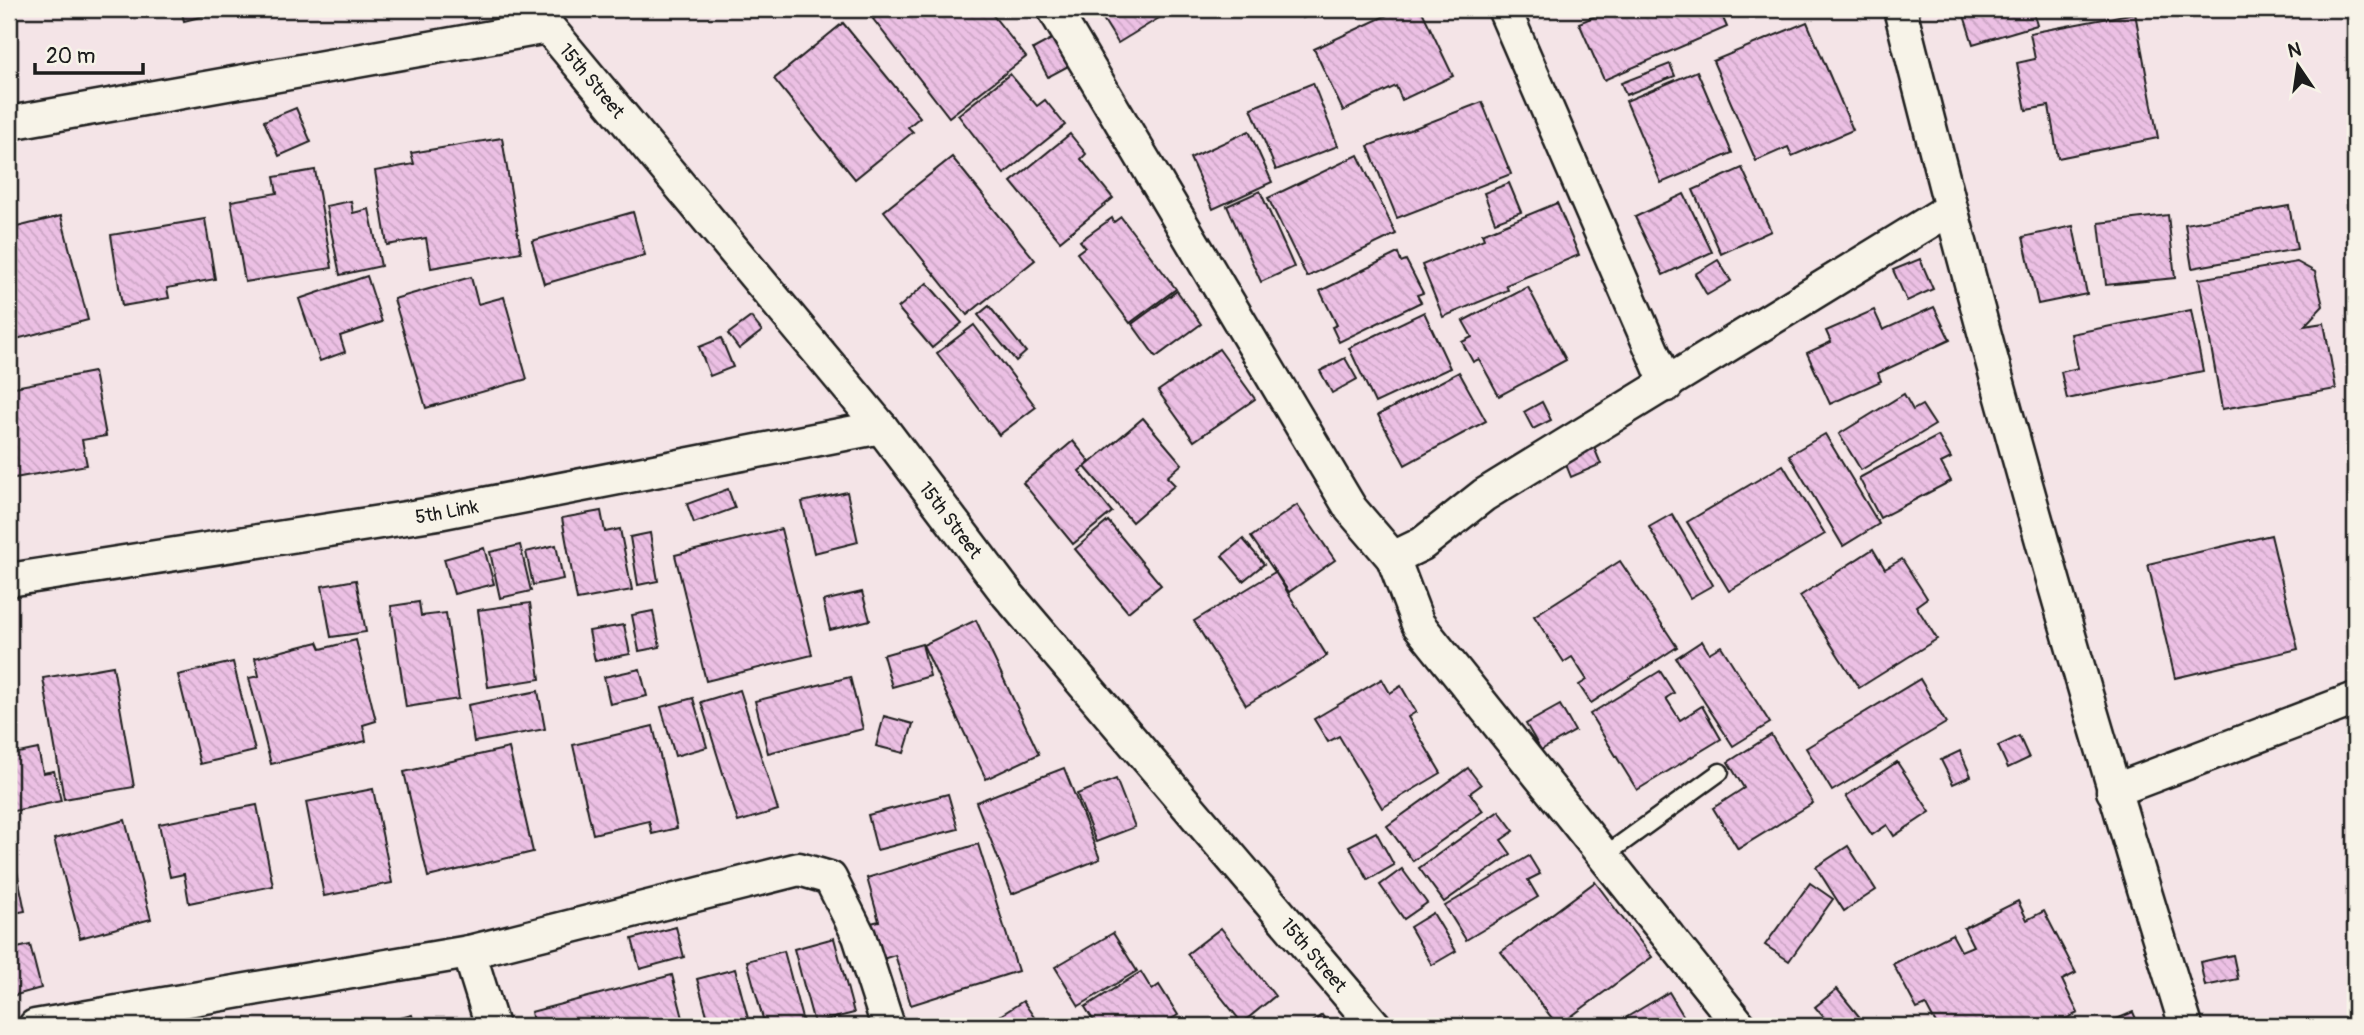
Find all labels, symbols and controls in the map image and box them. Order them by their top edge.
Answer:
scale bar [35,32,144,76]
north arrow [2262,32,2332,102]
text: N [2285,37,2304,64]
street label: 15th Street [554,39,630,124]
text: 20 m [46,43,95,70]
street label: 15th Street [913,477,987,564]
street label: 5th Link [414,494,480,529]
street label: 15th Street [1275,913,1352,998]

